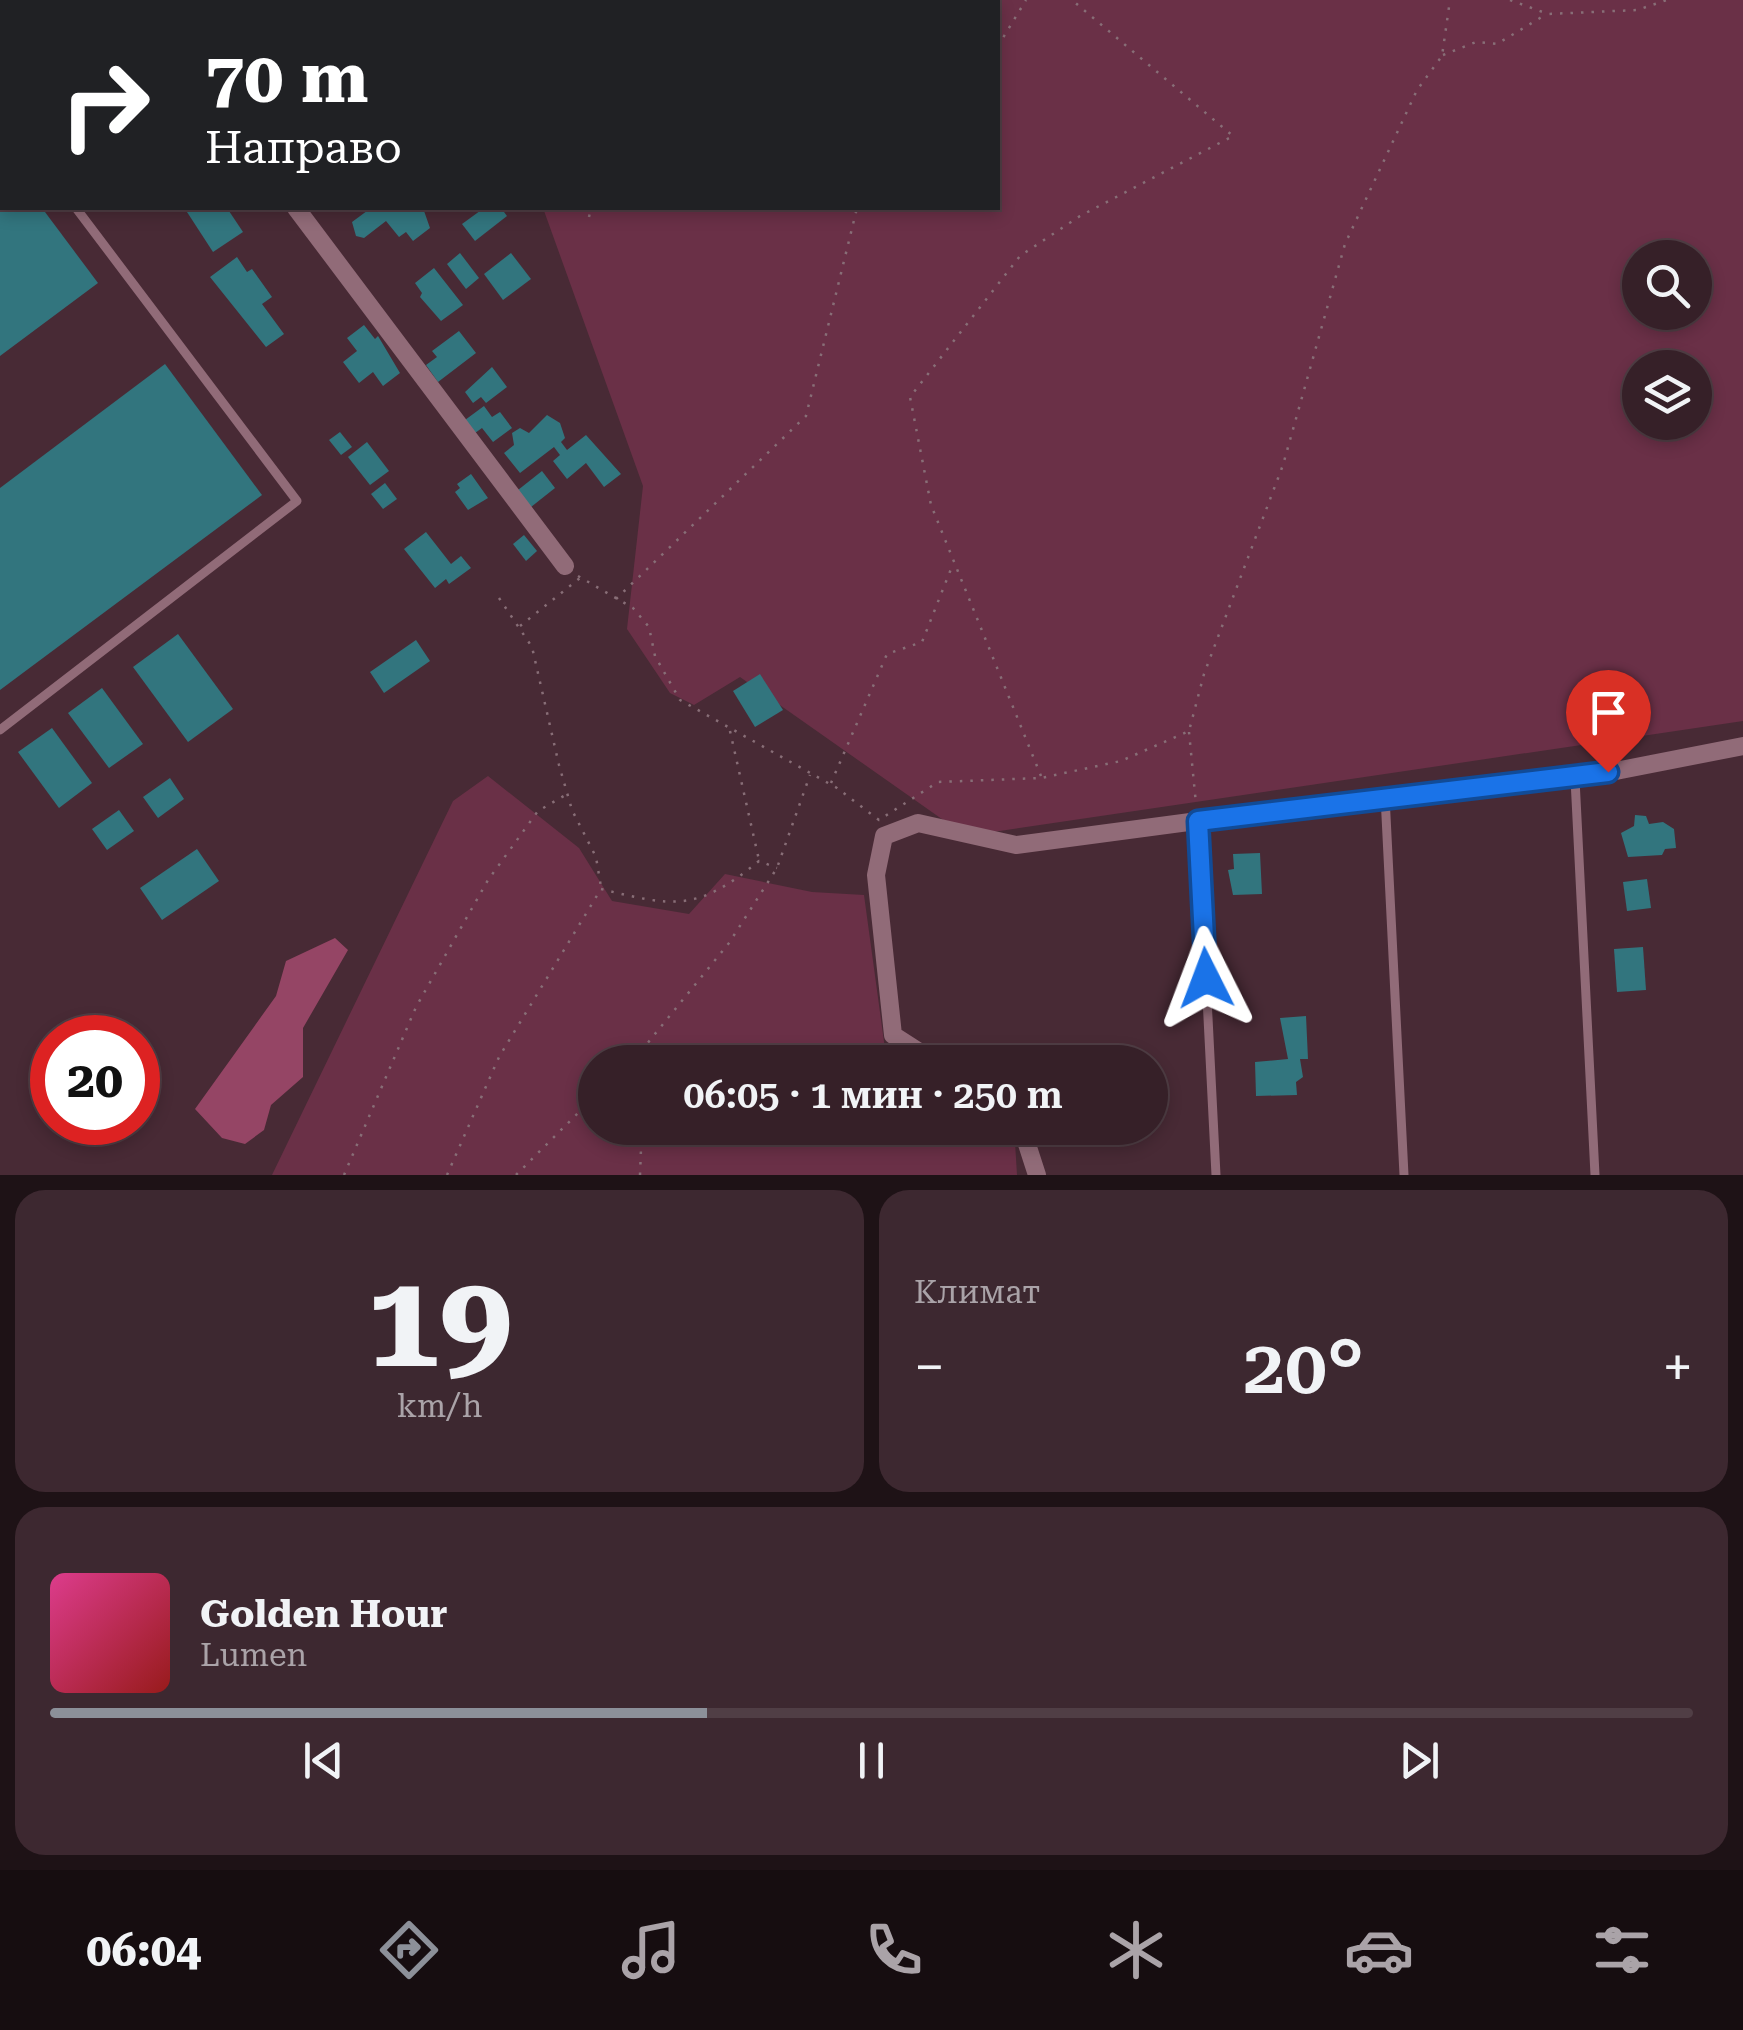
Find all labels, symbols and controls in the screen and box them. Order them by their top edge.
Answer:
text: 70 m [205,37,369,119]
icon: right [40,40,170,170]
text: Направо [205,121,402,174]
map controls [1622,240,1712,440]
button: search [1622,240,1712,330]
button: layers [1622,350,1712,440]
pin [1566,670,1651,773]
icon: arrive [1581,685,1636,740]
position arrow [1154,926,1258,1030]
speed limit sign: 20 [30,1015,160,1145]
text: 06:05 · 1 мин · 250 m [683,1073,1063,1117]
text: 19 [367,1245,512,1398]
text: Климат [914,1273,1040,1311]
text: 20° [1243,1323,1364,1411]
text: − [914,1335,945,1399]
text: + [1662,1335,1693,1399]
text: km/h [397,1387,482,1425]
text: Golden Hour [200,1592,448,1636]
text: Lumen [200,1636,307,1674]
icon: previous [296,1733,351,1788]
icon: pause [844,1733,899,1788]
icon: next [1392,1733,1447,1788]
icon: directions [374,1915,444,1985]
icon: music [616,1915,686,1985]
icon: phone [859,1915,929,1985]
icon: climate [1101,1915,1171,1985]
icon: car [1344,1915,1414,1985]
icon: filters [1587,1915,1657,1985]
text: 06:04 [86,1924,201,1977]

